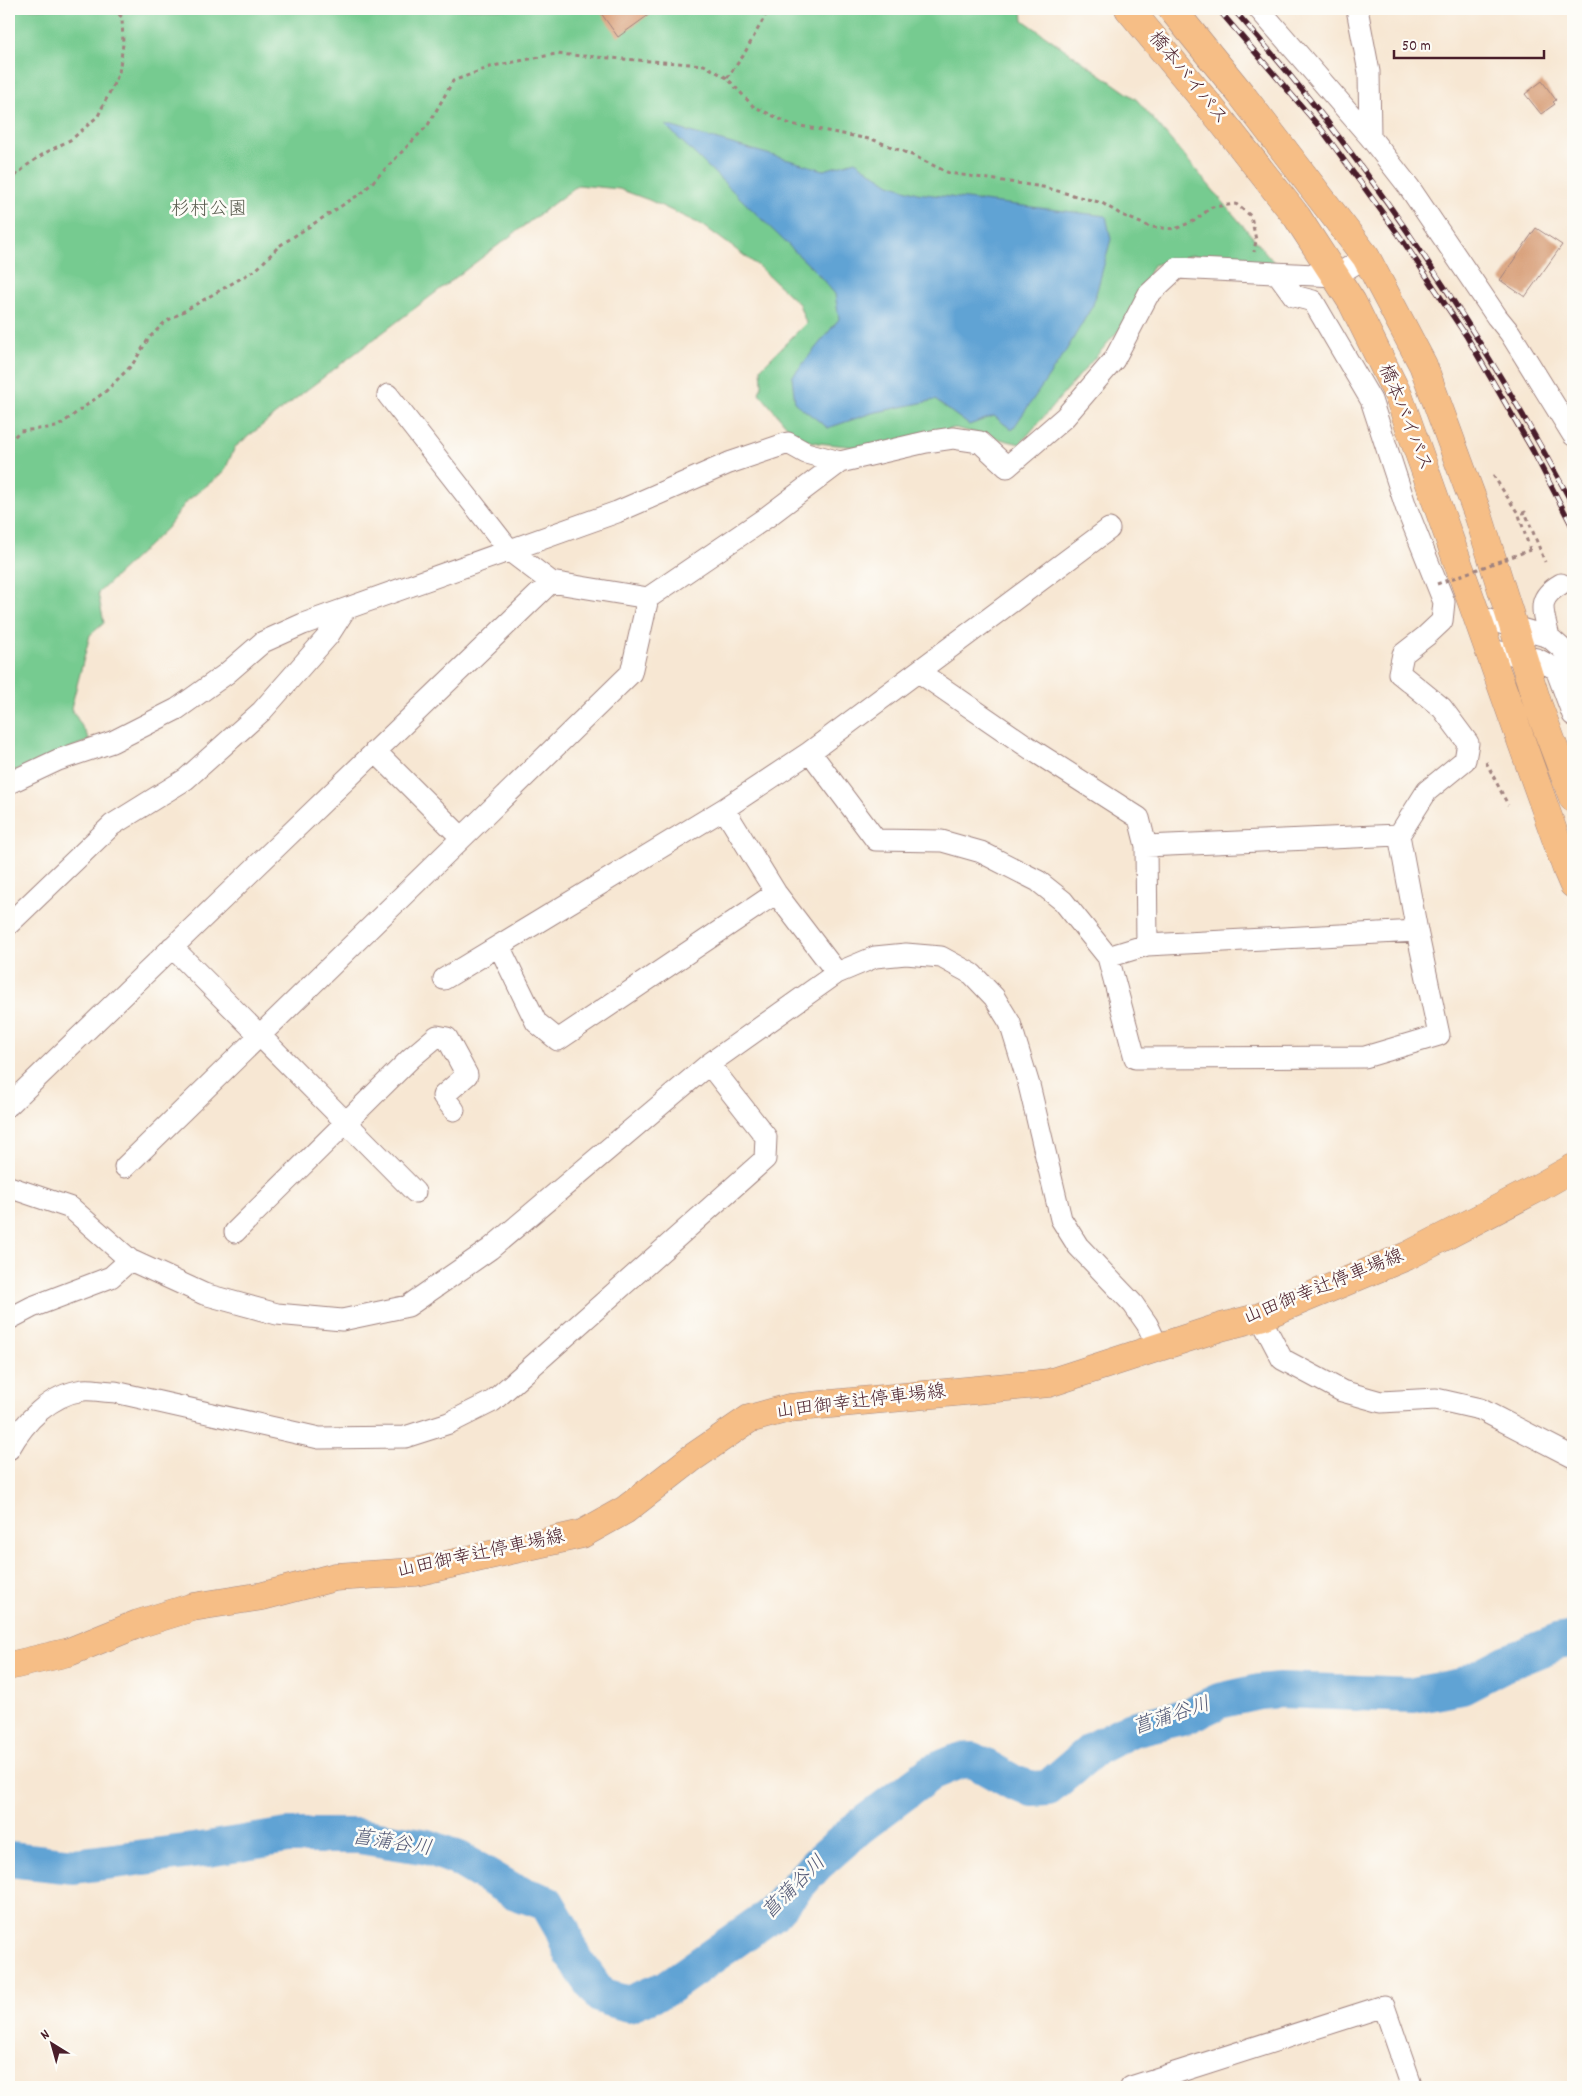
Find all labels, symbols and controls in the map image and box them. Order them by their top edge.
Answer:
street label: 橋本バイパス [1141,26,1233,132]
scale bar [1394,28,1544,60]
text: 50 m [1402,36,1431,58]
park label: 杉村公園 [171,197,247,224]
street label: 橋本バイパス [1370,360,1438,476]
street label: 山田御幸辻停車場線 [1240,1243,1408,1333]
street label: 山田御幸辻停車場線 [774,1379,948,1427]
street label: 山田御幸辻停車場線 [395,1524,567,1586]
water label: 菖蒲谷川 [1130,1691,1214,1743]
water label: 菖蒲谷川 [350,1824,434,1864]
water label: 菖蒲谷川 [757,1850,833,1926]
north arrow [28,2018,78,2068]
text: N [37,2025,54,2045]

